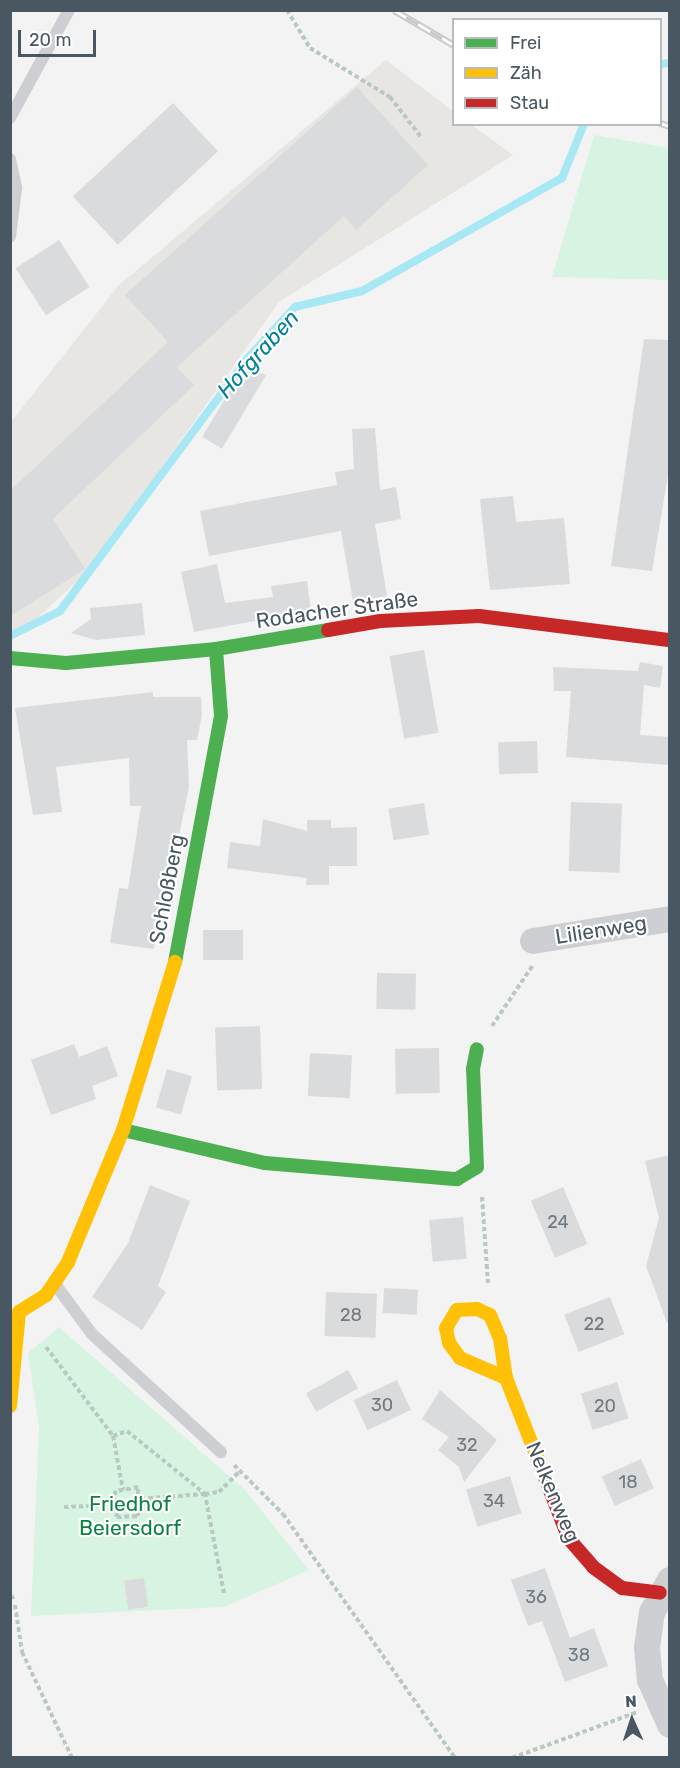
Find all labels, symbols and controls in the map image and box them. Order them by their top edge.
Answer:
scale bar [21,18,99,56]
legend [452,18,662,126]
text: 20 m [29,29,71,51]
text: Frei [510,32,541,54]
text: Zäh [510,62,542,84]
text: Stau [510,92,549,114]
water label: Hofgraben [212,304,304,404]
street label: Rodacher Straße [254,586,420,634]
street label: Schloßberg [144,832,190,946]
street label: Lilienweg [553,910,649,950]
house number: 24 [547,1211,569,1233]
house number: 28 [340,1304,362,1326]
house number: 22 [583,1313,605,1335]
house number: 30 [371,1394,393,1416]
house number: 20 [594,1395,616,1417]
house number: 32 [456,1434,478,1456]
street label: Nelkenweg [521,1438,585,1546]
house number: 18 [618,1471,638,1493]
house number: 34 [483,1490,505,1512]
park label: Friedhof Beiersdorf [79,1491,181,1541]
house number: 36 [525,1586,547,1608]
house number: 38 [568,1644,590,1666]
north arrow [602,1690,662,1750]
text: N [625,1692,637,1711]

